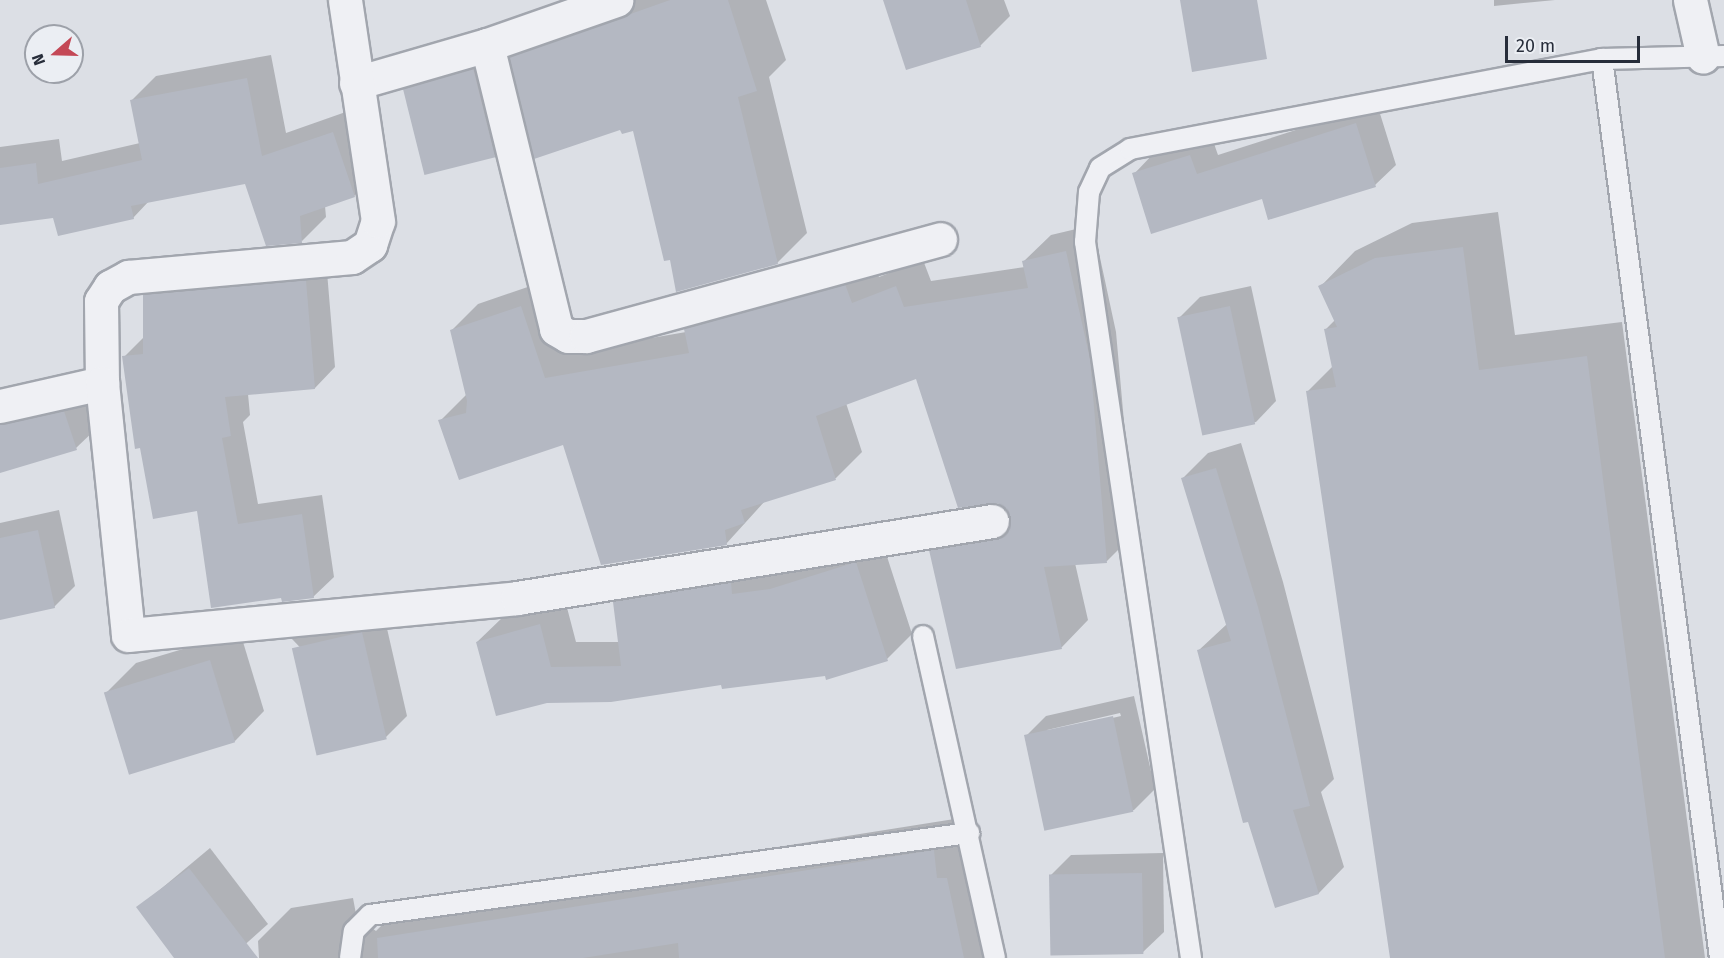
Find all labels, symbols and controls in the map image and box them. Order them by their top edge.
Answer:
north arrow [24,24,84,84]
scale bar [1508,24,1643,62]
text: 20 m [1516,35,1555,57]
text: N [28,51,49,68]

